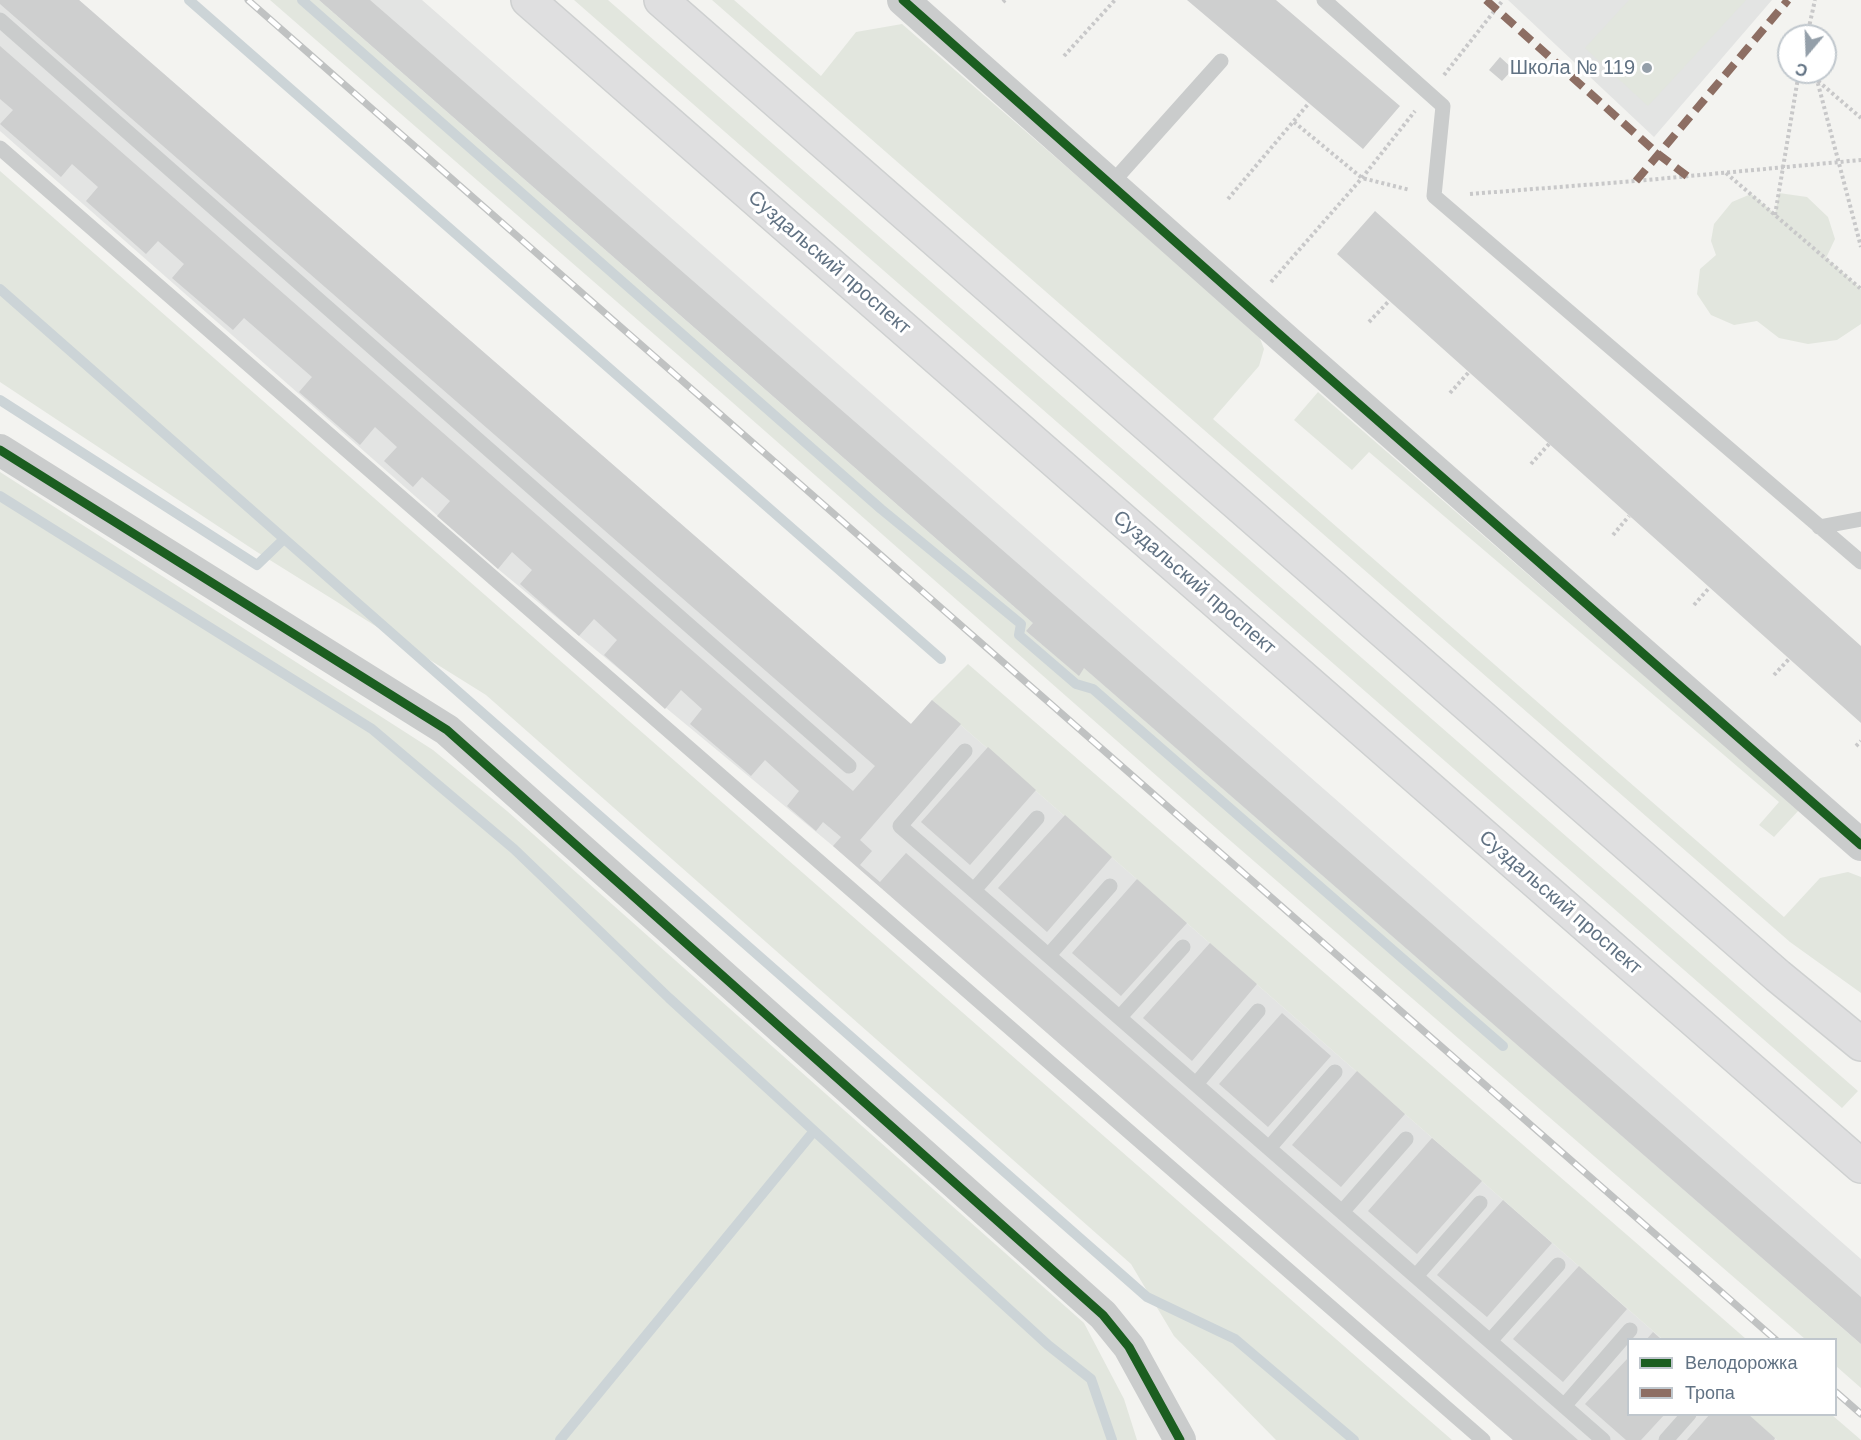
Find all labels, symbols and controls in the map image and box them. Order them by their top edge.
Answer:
north arrow [1777,24,1837,84]
place label: Школа № 119 [1510,56,1635,80]
text: С [1793,60,1810,80]
marker: Школа № 119 [1640,61,1654,75]
street label: Суздальский проспект [743,186,915,340]
street label: Суздальский проспект [1108,506,1280,660]
street label: Суздальский проспект [1474,826,1646,980]
legend [1627,1338,1837,1416]
text: Велодорожка [1685,1353,1797,1373]
text: Тропа [1685,1383,1735,1403]

